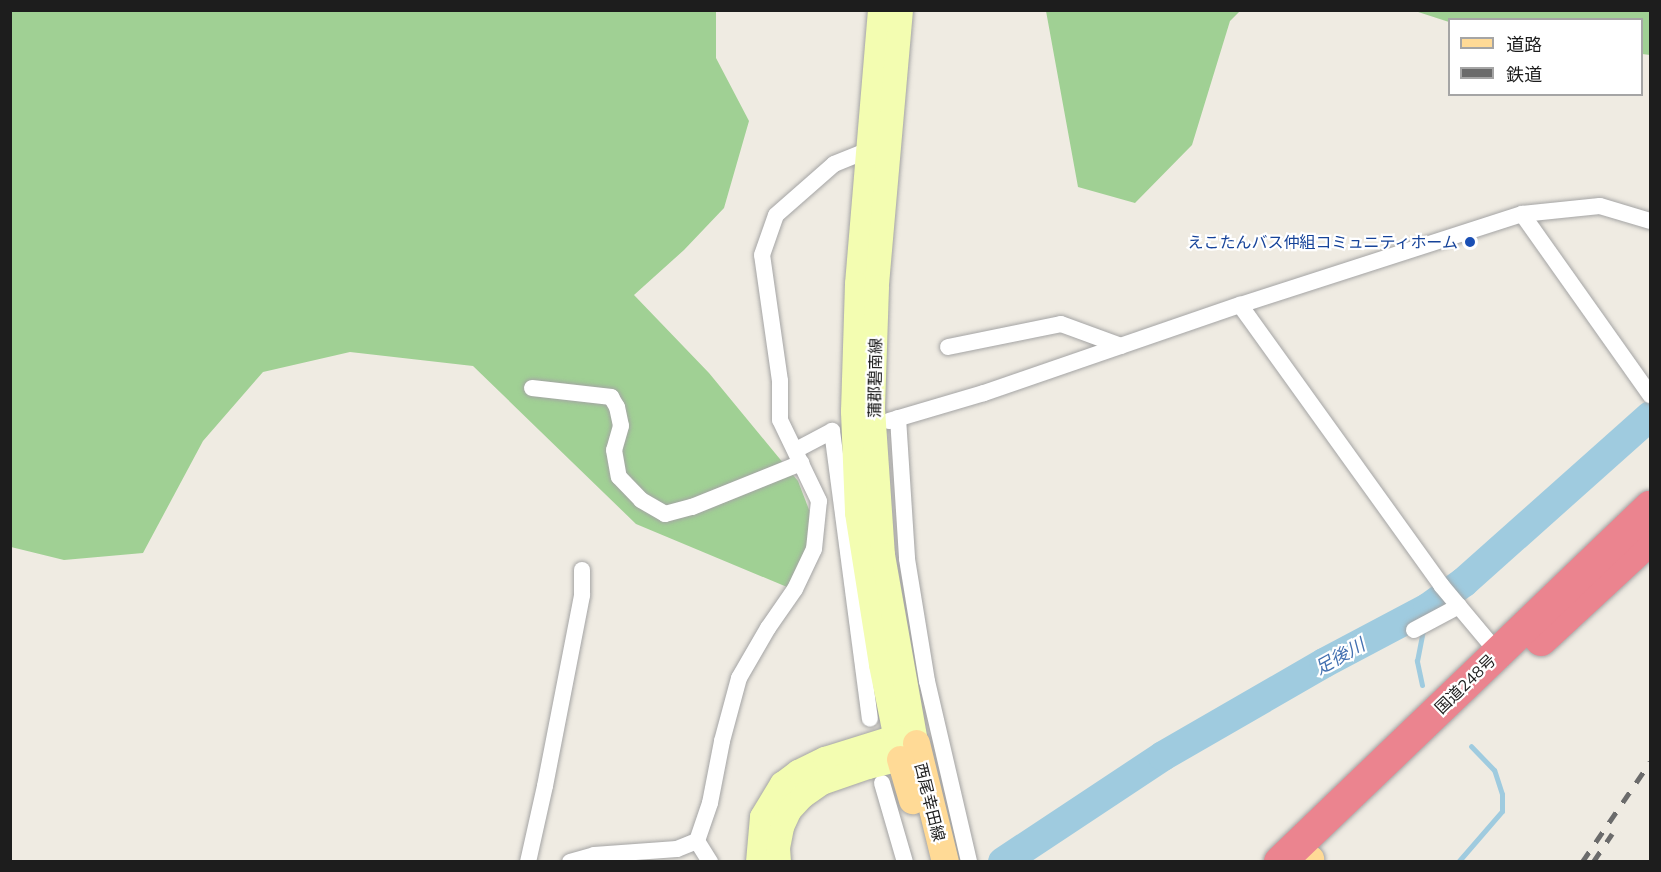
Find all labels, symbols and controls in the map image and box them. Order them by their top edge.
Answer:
legend [1448,18,1643,96]
text: 道路 [1506,33,1542,56]
text: 鉄道 [1506,63,1542,86]
place label: えこたんバス仲組コミュニティホーム [1186,232,1458,252]
marker: えこたんバス仲組コミュニティホーム [1463,235,1477,249]
street label: 蒲郡碧南線 [865,338,885,418]
water label: 足後川 [1311,634,1369,680]
street label: 国道248号 [1431,650,1499,718]
street label: 西尾幸田線 [911,761,949,843]

